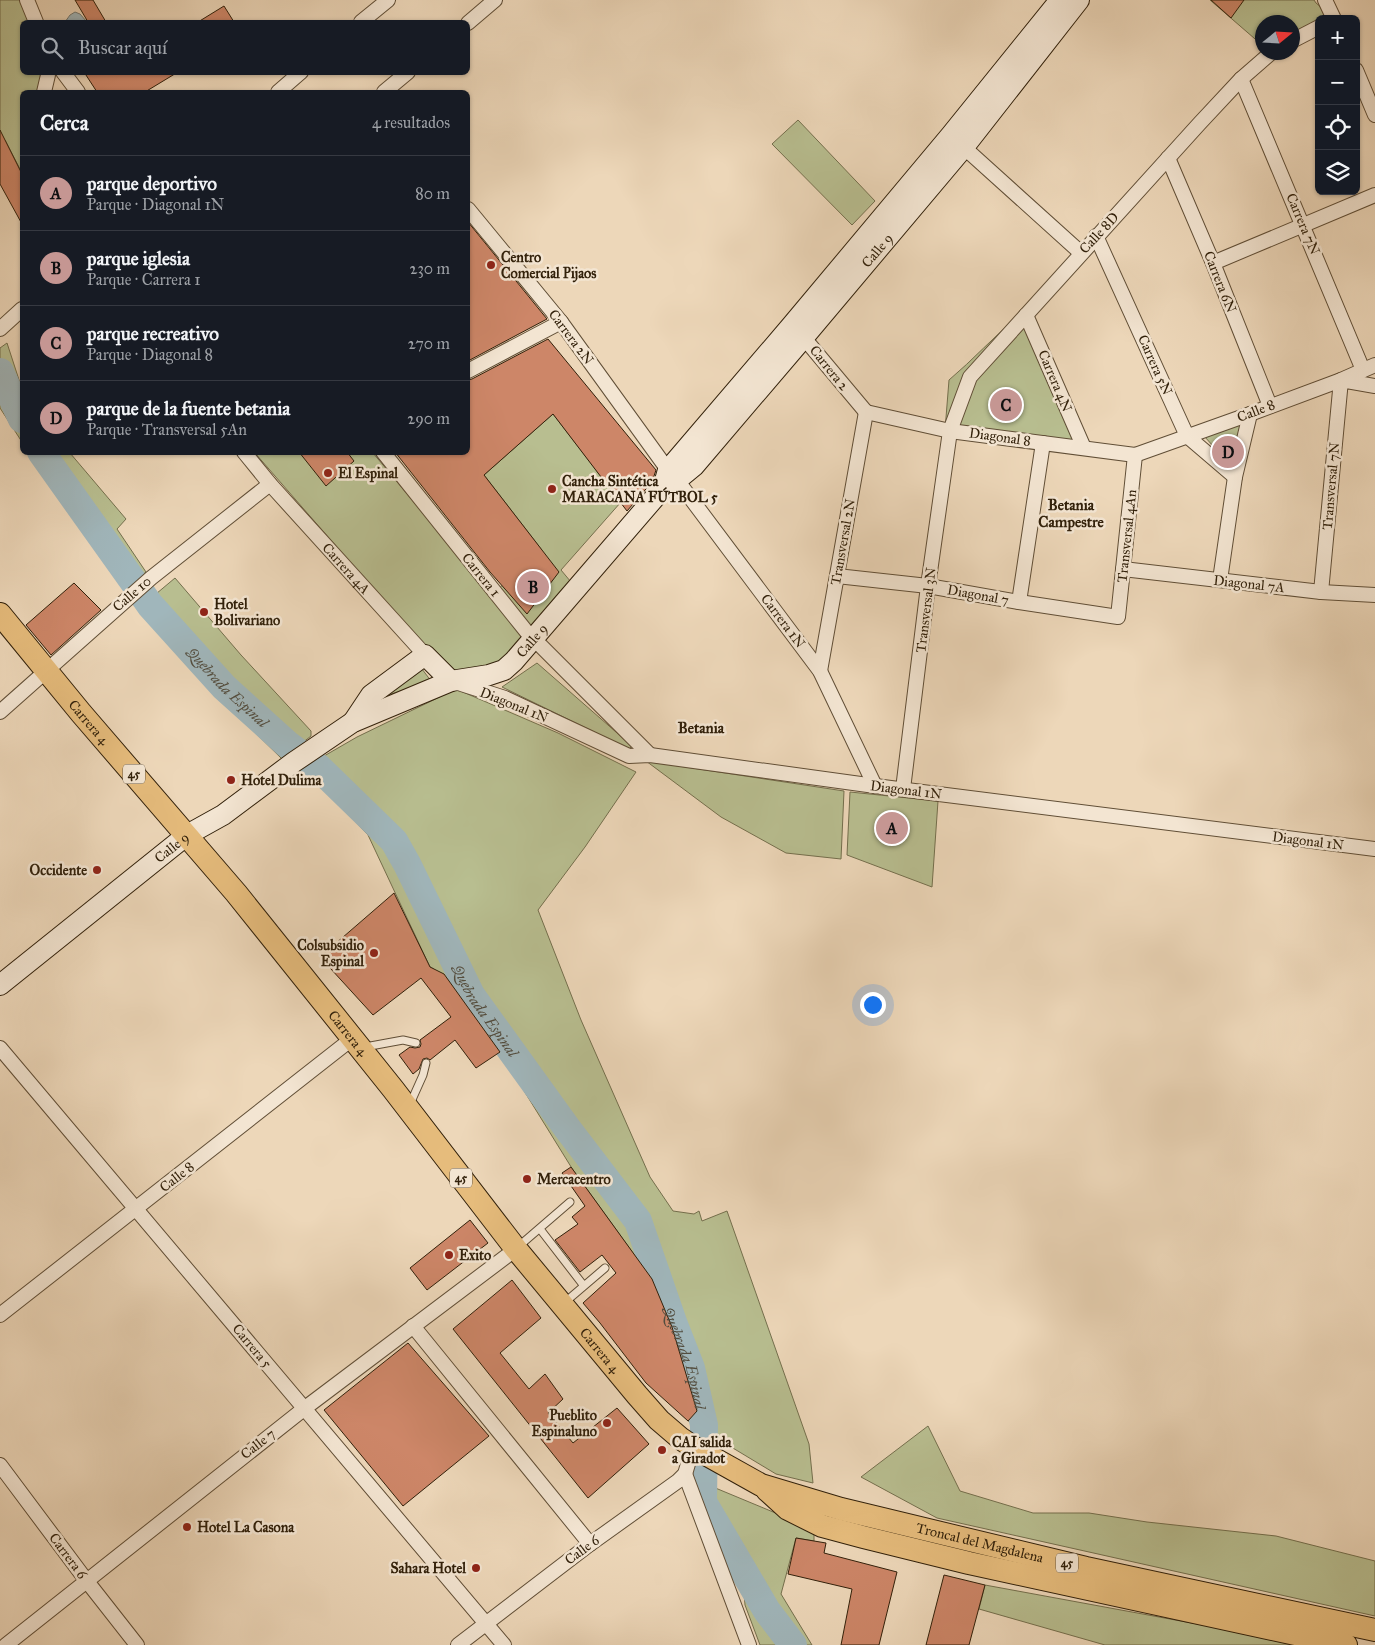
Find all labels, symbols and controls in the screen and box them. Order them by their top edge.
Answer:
north arrow [1255,15,1300,60]
map controls [1315,15,1360,195]
button: + [1315,15,1360,60]
search box [20,20,470,75]
icon: search [38,34,66,62]
text: Buscar aquí [78,36,167,59]
button: − [1315,60,1360,105]
button: locate [1315,105,1360,150]
text: Cerca [40,110,89,136]
text: 4 resultados [372,113,450,132]
button: layers [1315,150,1360,195]
text: parque deportivo [87,172,217,195]
text: A [51,184,61,203]
text: 80 m [415,184,450,203]
street label: Carrera 7N [1282,191,1324,257]
text: Parque · Diagonal 1N [87,195,224,214]
street label: Calle 8D [1076,209,1122,257]
street label: Calle 9 [858,230,896,271]
text: parque iglesia [87,247,190,270]
place label: Centro Comercial Pijaos [501,249,596,283]
street label: Carrera 6N [1200,249,1240,315]
text: B [51,259,61,278]
text: 230 m [410,259,450,278]
marker: Centro Comercial Pijaos [485,259,497,271]
text: Parque · Carrera 1 [87,270,201,289]
street label: Carrera 2N [545,306,597,368]
text: parque recreativo [87,322,219,345]
street label: Carrera 5N [1134,332,1176,398]
text: C [51,334,61,353]
text: 270 m [408,334,450,353]
street label: Carrera 2 [806,342,852,394]
text: Parque · Diagonal 8 [87,345,213,364]
street label: Carrera 4N [1034,348,1076,415]
pin: C [990,386,1022,424]
street label: Calle 8 [1235,396,1277,426]
text: parque de la fuente betania [87,397,290,420]
text: D [50,409,62,428]
text: 290 m [407,409,450,428]
text: Parque · Transversal 5An [87,420,247,439]
street label: Diagonal 8 [968,424,1032,450]
pin: D [1212,433,1244,471]
street label: Transversal 7N [1319,441,1343,531]
place label: El Espinal [338,465,399,483]
marker: El Espinal [322,467,334,479]
place label: Cancha Sintética MARACANA FÚTBOL 5 [562,473,718,506]
marker: Cancha Sintética MARACANA FÚTBOL 5 [546,483,558,495]
street label: Transversal 4An [1114,488,1140,583]
district label: Betania Campestre [1038,496,1104,532]
street label: Transversal 2N [827,497,859,586]
street label: Carrera 4A [319,539,374,598]
street label: Carrera 1 [458,550,504,601]
street label: Transversal 3N [912,566,940,654]
pin: B [517,568,549,606]
street label: Diagonal 7A [1212,572,1286,596]
street label: Calle 10 [109,573,155,615]
street label: Diagonal 7 [946,581,1010,609]
street label: Carrera 1N [757,591,809,651]
place label: Hotel Bolivariano [214,596,280,629]
marker: Hotel Bolivariano [198,606,210,618]
street label: Calle 9 [512,620,551,661]
water label: Quebrada Espinal [183,643,273,733]
street label: Diagonal 1N [477,684,551,726]
street label: Carrera 4 [65,696,114,749]
district label: Betania [678,719,725,737]
road number: 45 [123,764,145,784]
place label: Hotel Dulima [241,772,323,789]
marker: Hotel Dulima [225,774,237,786]
street label: Diagonal 1N [869,777,943,803]
pin: A [876,809,908,847]
street label: Calle 9 [151,828,192,866]
street label: Diagonal 1N [1271,828,1345,854]
place label: Occidente [30,862,87,879]
marker: Occidente [91,864,103,876]
place label: Colsubsidio Espinal [297,937,365,971]
marker: Colsubsidio Espinal [368,947,380,959]
water label: Quebrada Espinal [448,961,523,1062]
your location [860,992,886,1018]
street label: Carrera 4 [325,1007,372,1060]
street label: Calle 8 [156,1158,198,1196]
road number: 45 [450,1168,472,1188]
place label: Mercacentro [537,1171,611,1188]
marker: Mercacentro [521,1173,533,1185]
place label: Exito [459,1247,491,1264]
marker: Exito [443,1249,455,1261]
water label: Quebrada Espinal [659,1303,710,1413]
street label: Carrera 5 [229,1320,276,1372]
street label: Carrera 4 [576,1324,624,1377]
place label: Pueblito Espinaluno [532,1407,597,1441]
marker: Pueblito Espinaluno [601,1417,613,1429]
street label: Calle 7 [237,1425,279,1463]
place label: CAI salida a Giradot [672,1434,733,1467]
marker: CAI salida a Giradot [656,1444,668,1456]
place label: Hotel La Casona [197,1519,295,1536]
street label: Troncal del Magdalena [914,1519,1045,1566]
marker: Hotel La Casona [181,1521,193,1533]
street label: Carrera 6 [45,1530,91,1583]
street label: Calle 6 [561,1531,603,1569]
road number: 45 [1056,1554,1078,1572]
place label: Sahara Hotel [390,1560,467,1577]
marker: Sahara Hotel [470,1562,482,1574]

